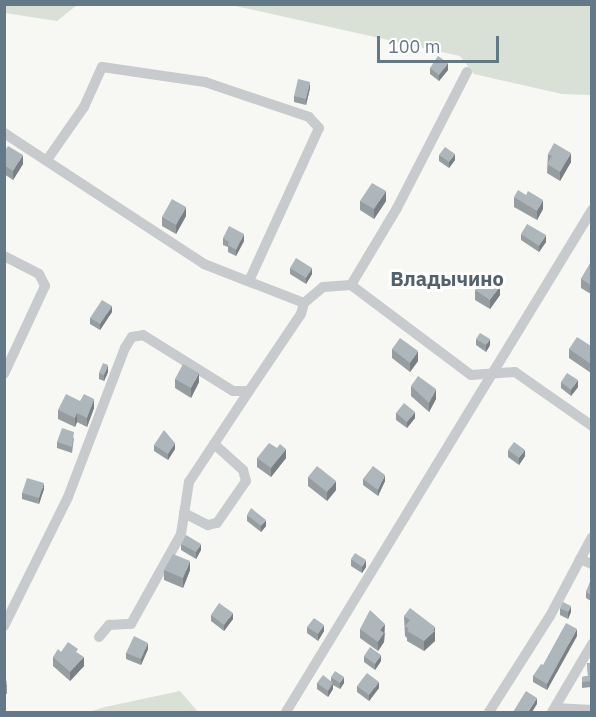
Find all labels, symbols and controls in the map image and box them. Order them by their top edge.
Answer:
scale bar [380,24,502,62]
text: 100 m [388,35,440,58]
district label: Владычино [390,266,504,290]

